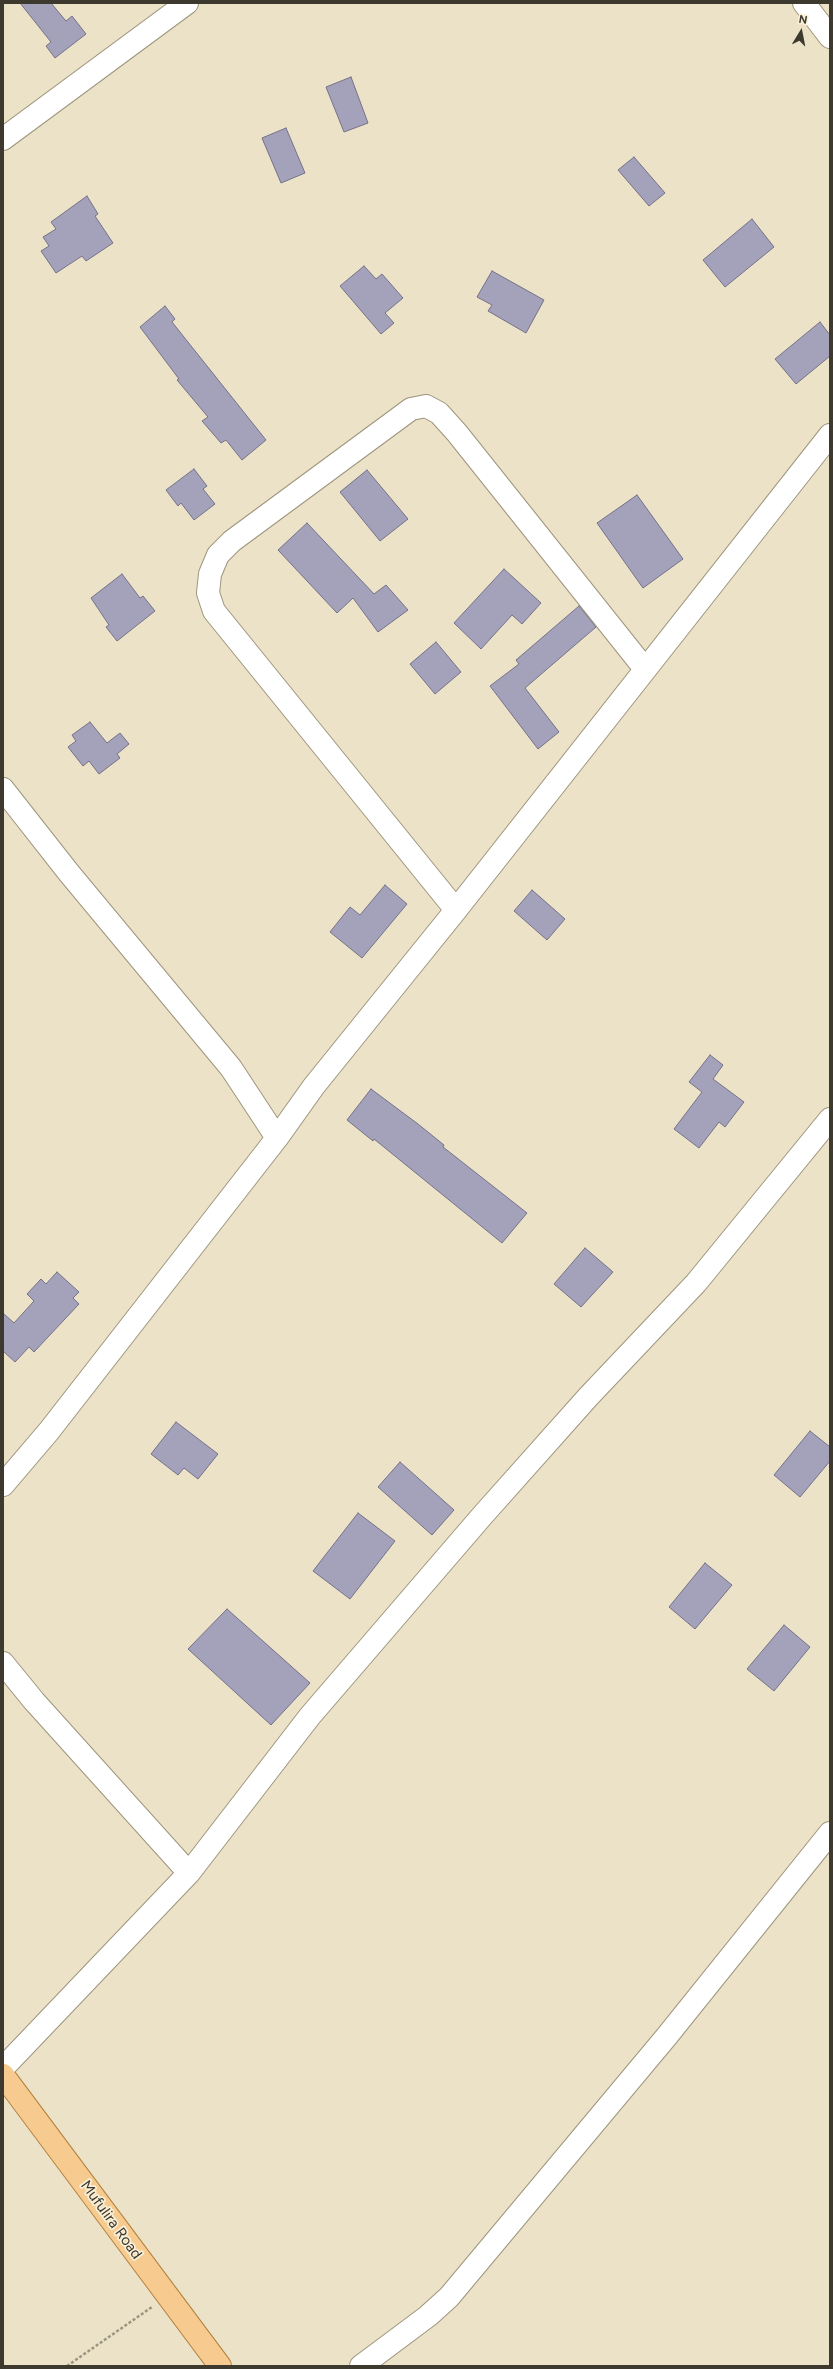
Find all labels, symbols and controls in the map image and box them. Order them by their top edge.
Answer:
north arrow [781,12,821,52]
text: N [798,13,808,27]
street label: Mufulira Road [76,2177,146,2263]

